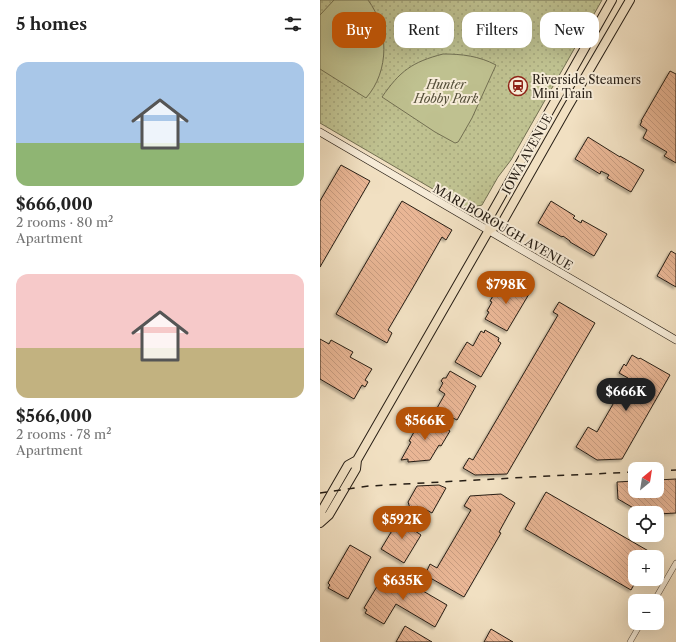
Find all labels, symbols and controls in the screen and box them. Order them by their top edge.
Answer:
chip: Buy [332,12,386,48]
chip: Rent [394,12,454,48]
chip: Filters [462,12,532,48]
chip: New [540,12,599,48]
icon: filters [282,13,304,35]
text: 5 homes [16,14,87,34]
place label: Riverside Steamers Mini Train [532,72,641,101]
station icon: Riverside Steamers Mini Train [507,75,529,97]
park label: Hunter Hobby Park [413,77,479,106]
icon: home [124,88,196,160]
street label: IOWA AVENUE [499,111,555,197]
street label: MARLBOROUGH AVENUE [431,181,575,273]
text: $666,000 [16,194,93,214]
text: 2 rooms · 80 m² [16,214,113,230]
text: Apartment [16,230,83,246]
pin: $798K [478,271,534,305]
text: $798K [486,276,526,292]
icon: home [124,300,196,372]
pin: $666K [598,378,654,412]
text: $666K [606,383,646,399]
text: $566,000 [16,406,92,426]
pin: $566K [397,407,453,441]
text: $566K [405,412,445,428]
text: 2 rooms · 78 m² [16,426,112,442]
text: Apartment [16,442,83,458]
north arrow [628,462,664,498]
map controls [628,462,664,630]
pin: $592K [374,506,430,540]
button: locate [628,506,664,542]
text: $592K [382,511,422,527]
button: + [628,550,664,586]
pin: $635K [375,567,431,601]
text: $635K [383,572,423,588]
button: − [628,594,664,630]

